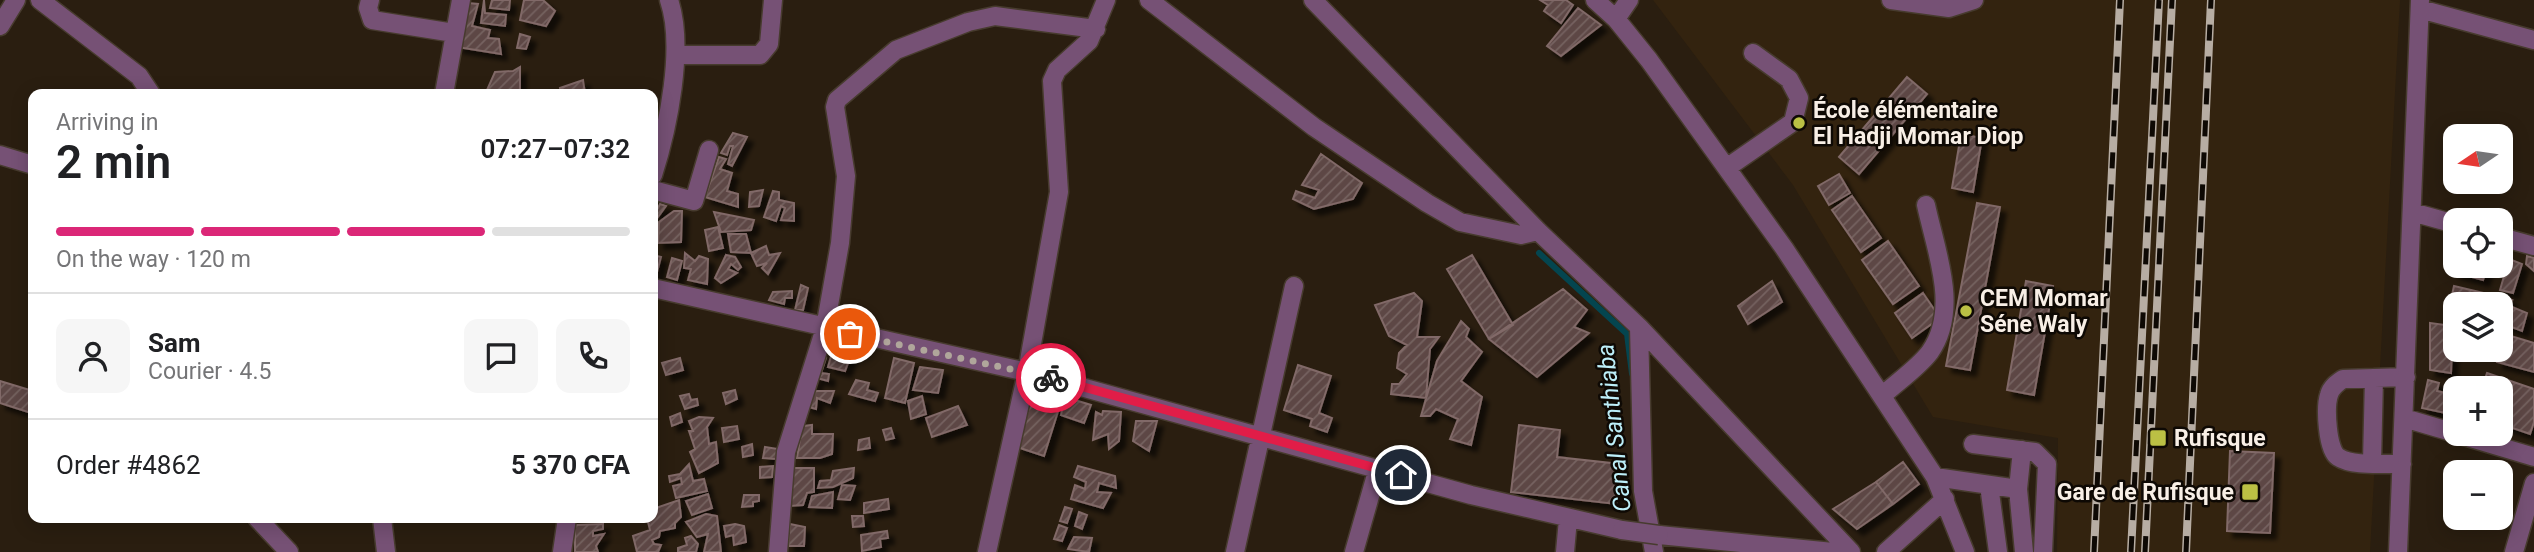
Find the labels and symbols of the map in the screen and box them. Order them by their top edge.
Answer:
place label: École élémentaire El Hadji Momar Diop [1813,96,2024,150]
marker: École élémentaire El Hadji Momar Diop [1791,115,1807,131]
north arrow [2443,124,2513,194]
place label: CEM Momar Séne Waly [1980,285,2108,338]
marker: CEM Momar Séne Waly [1958,303,1974,319]
pin [820,304,880,364]
courier [1016,343,1086,413]
water label: Canal Santhiaba [1591,343,1637,513]
place label: Rufisque [2174,425,2266,452]
marker: Rufisque [2148,428,2168,448]
pin [1371,445,1431,505]
place label: Gare de Rufisque [2057,479,2234,506]
marker: Gare de Rufisque [2240,482,2260,502]

